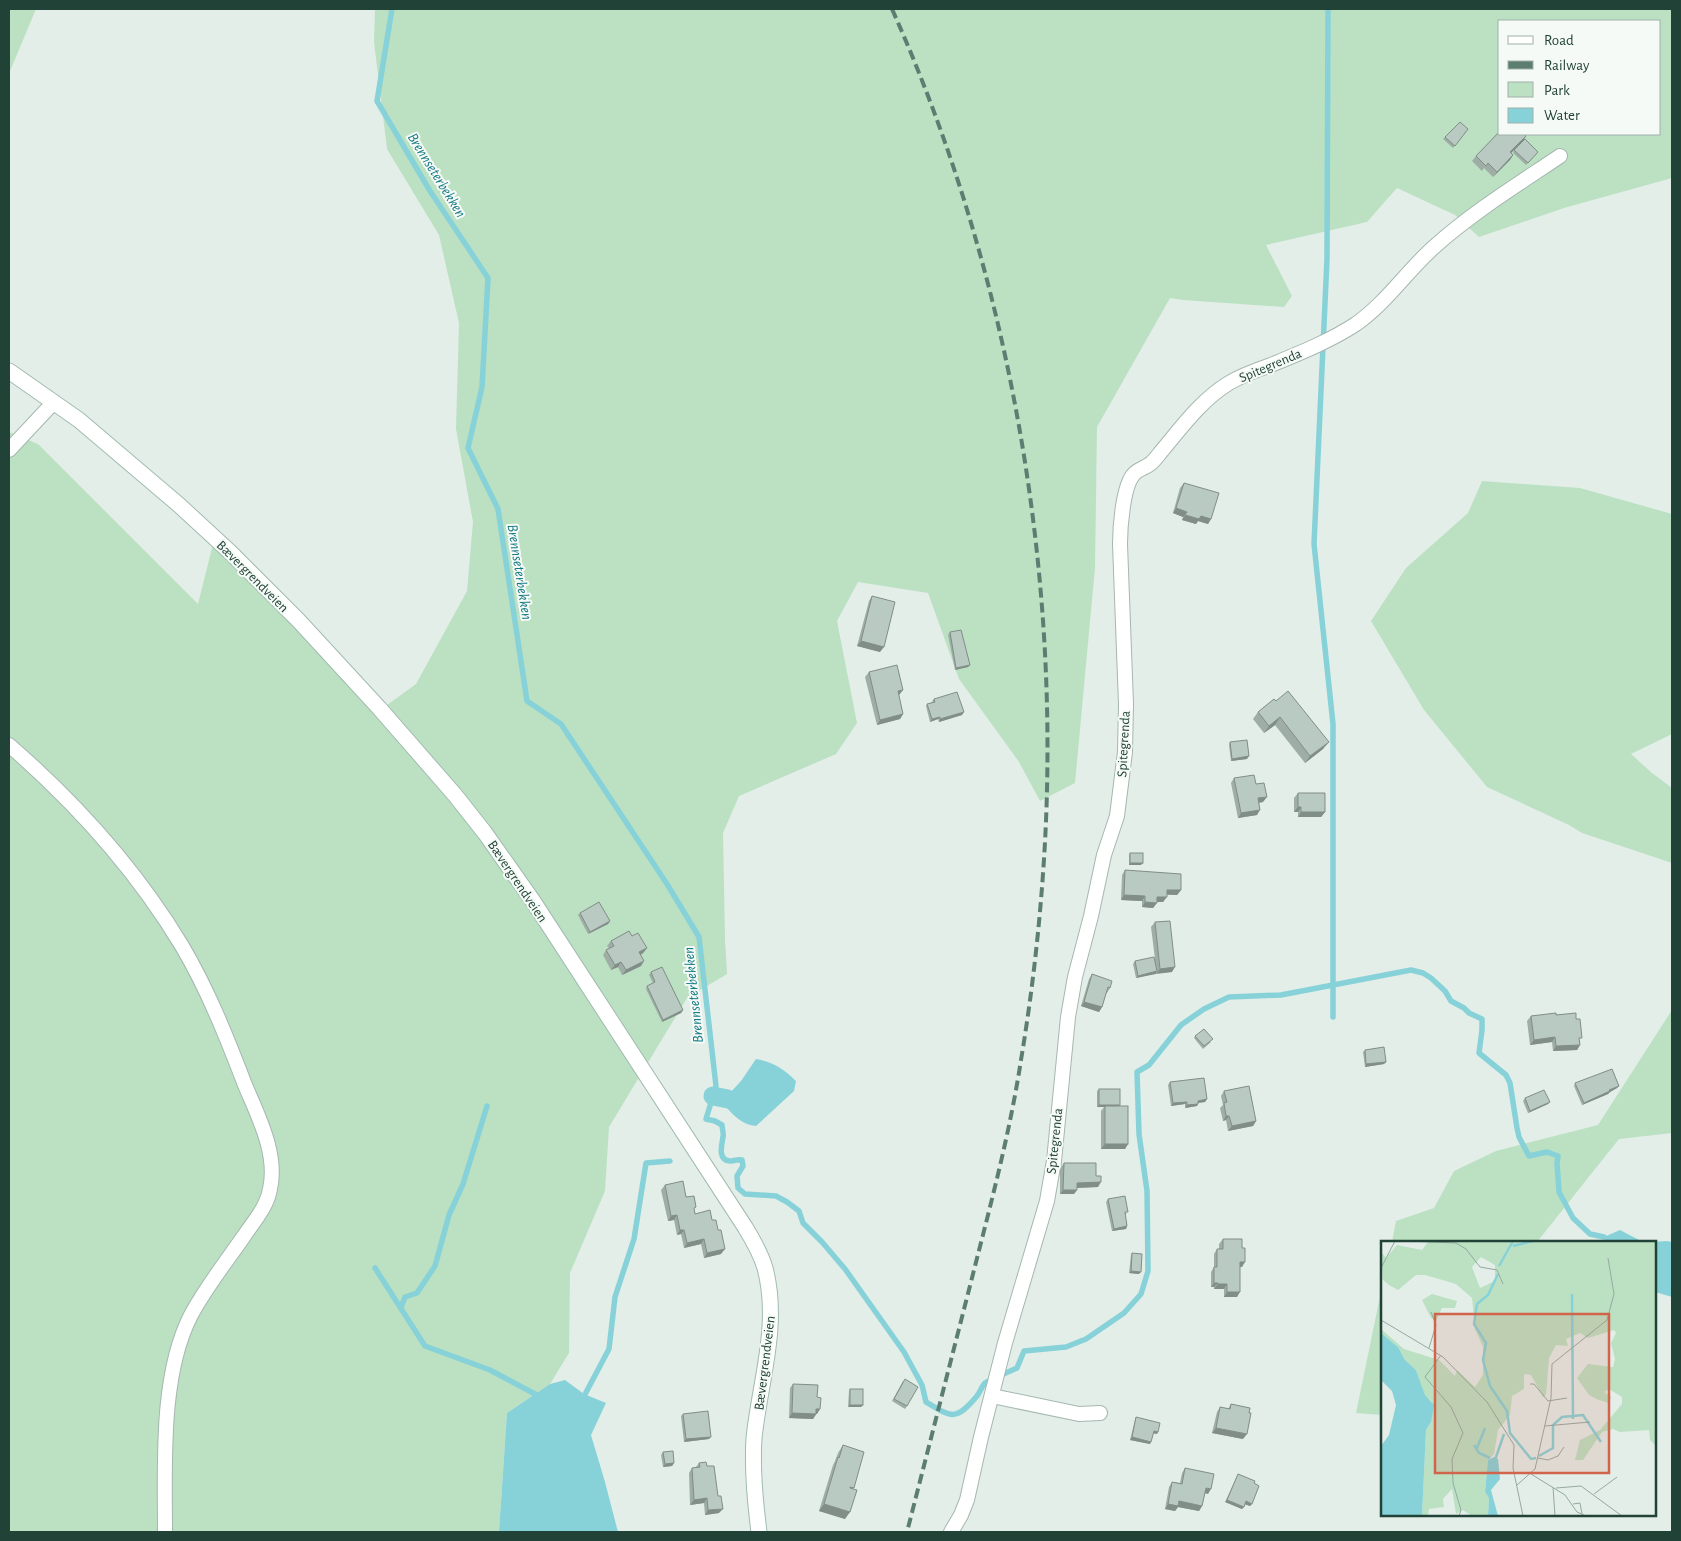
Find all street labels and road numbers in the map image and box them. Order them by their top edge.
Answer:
street label: Spitegrenda [1237,346,1304,385]
street label: Bævergrendveien [214,538,291,615]
street label: Spitegrenda [1115,710,1133,778]
street label: Bævergrendveien [485,838,550,925]
street label: Spitegrenda [1045,1107,1065,1175]
street label: Bævergrendveien [752,1315,778,1411]

